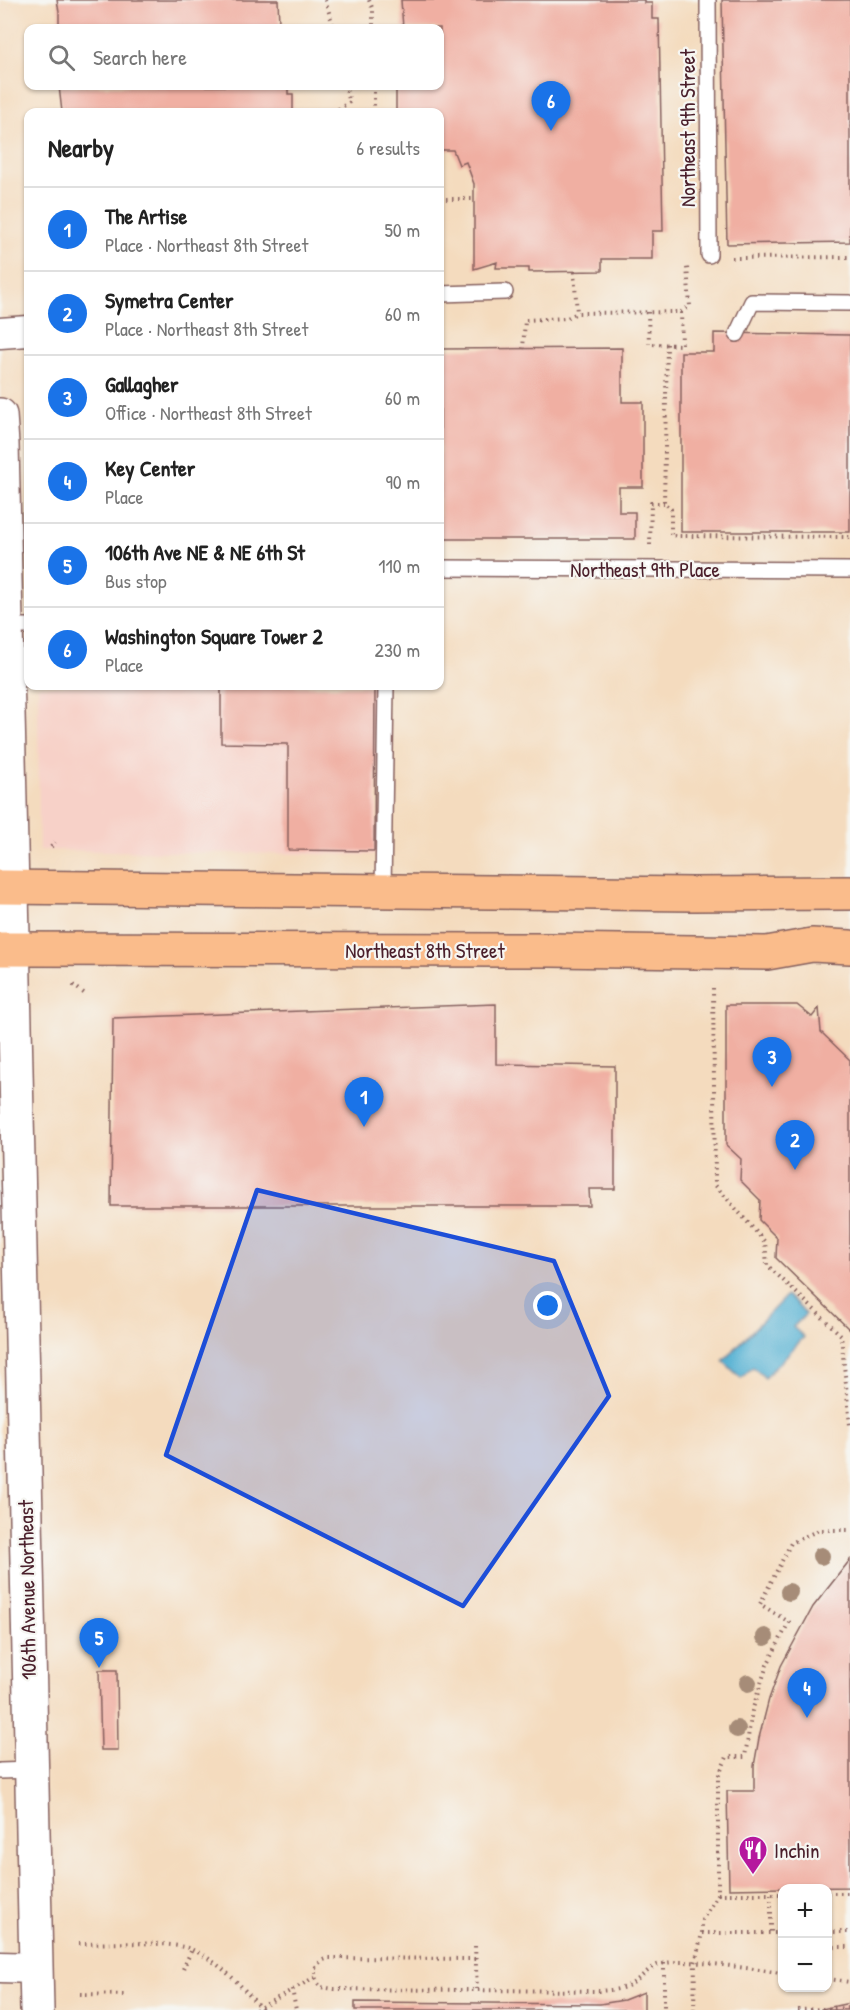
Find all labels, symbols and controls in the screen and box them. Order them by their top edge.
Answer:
search box [24,24,444,90]
icon: search [45,41,78,74]
text: Search here [93,42,187,72]
street label: Northeast 9th Street [673,48,702,207]
pin: 6 [532,82,570,131]
text: Nearby [48,130,114,165]
text: 6 results [356,134,420,161]
text: The Artise [105,201,187,231]
text: 1 [64,216,71,243]
text: 50 m [384,216,420,243]
text: Place · Northeast 8th Street [105,231,308,258]
text: Symetra Center [105,285,233,315]
text: 2 [63,300,72,327]
text: 60 m [385,300,420,327]
text: Place · Northeast 8th Street [105,315,308,342]
text: Gallagher [105,369,179,399]
text: 3 [63,384,72,411]
text: 60 m [385,384,420,411]
text: Office · Northeast 8th Street [105,399,312,426]
text: Key Center [105,453,195,483]
text: 4 [64,468,71,495]
text: 90 m [386,468,420,495]
text: Place [105,483,144,510]
text: 106th Ave NE & NE 6th St [105,537,305,567]
text: 5 [63,552,72,579]
text: 110 m [378,552,420,579]
street label: Northeast 9th Place [570,555,720,584]
text: Bus stop [105,567,167,594]
text: Washington Square Tower 2 [105,621,323,651]
text: 6 [64,636,71,663]
text: 230 m [375,636,420,663]
text: Place [105,651,144,678]
street label: Northeast 8th Street [345,936,505,965]
pin: 3 [752,1038,792,1087]
pin: 1 [344,1078,384,1127]
pin: 2 [776,1120,814,1170]
your location [533,1291,562,1320]
street label: 106th Avenue Northeast [11,1499,43,1680]
pin: 5 [80,1618,118,1668]
pin: 4 [788,1668,826,1718]
restaurant icon: Inchin [737,1834,769,1876]
place label: Inchin [774,1836,820,1865]
map controls [778,1884,832,1992]
button: + [778,1884,832,1938]
button: − [778,1938,832,1992]

